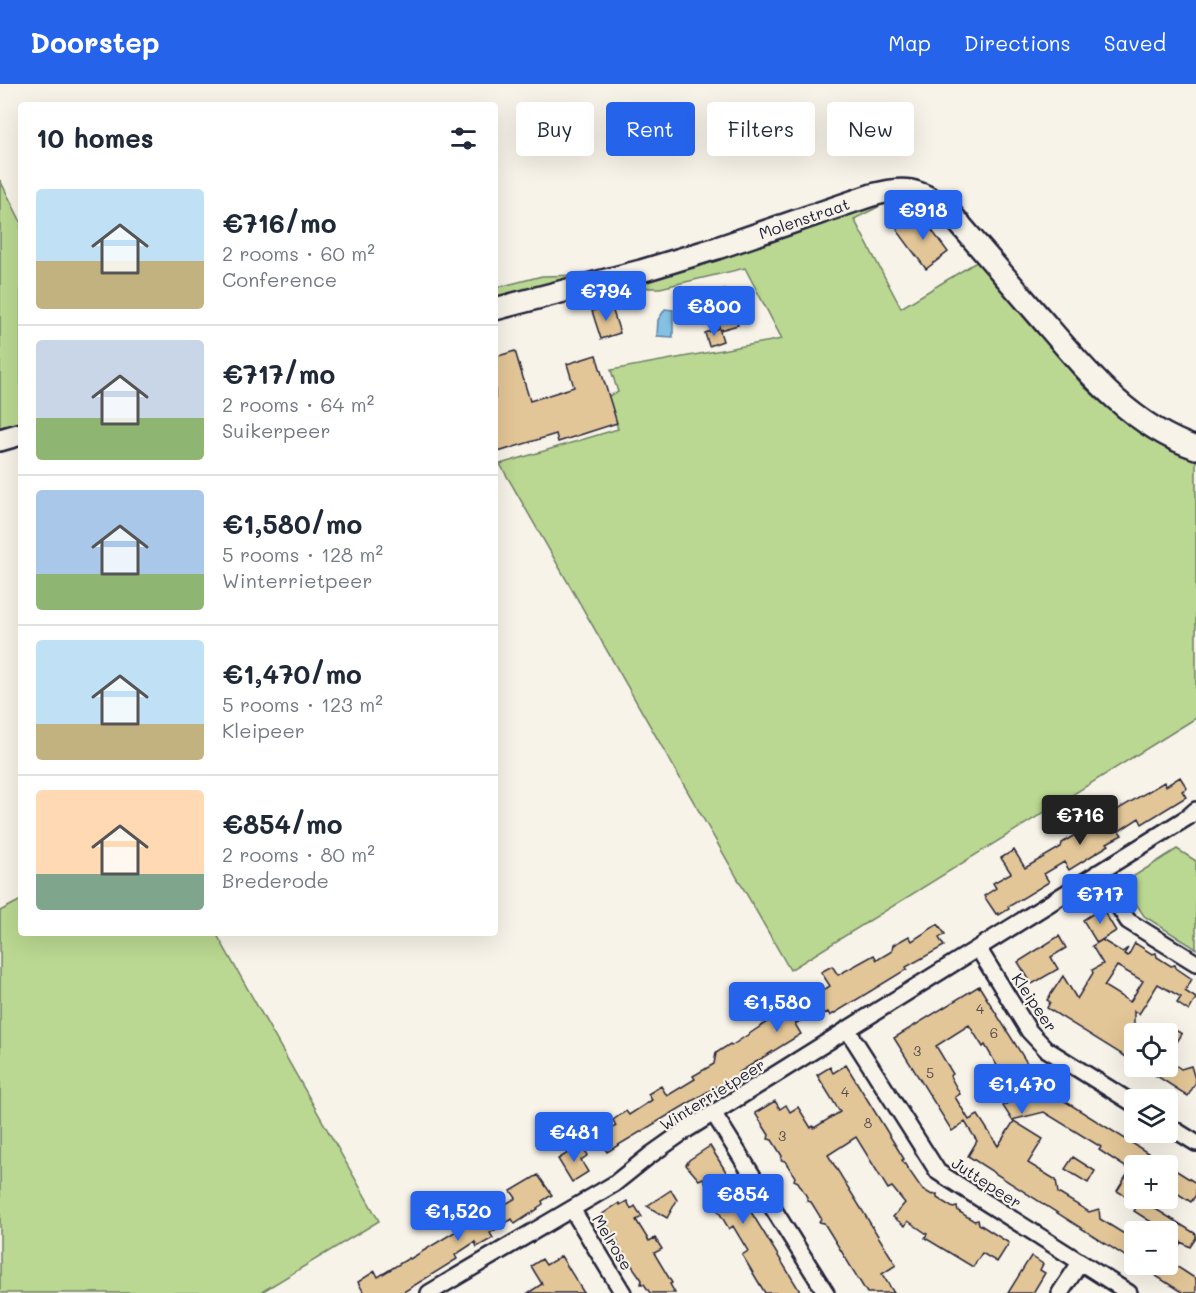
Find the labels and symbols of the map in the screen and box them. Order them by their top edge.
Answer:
pin: €918 [887,190,959,241]
street label: Molenstraat [756,193,852,243]
pin: €794 [570,271,642,322]
pin: €800 [678,286,750,337]
pin: €716 [1044,795,1116,846]
pin: €717 [1064,874,1136,925]
street label: Kleipeer [1008,969,1062,1035]
pin: €1,580 [728,982,826,1033]
house number: 4 [976,999,985,1018]
house number: 6 [990,1023,998,1042]
house number: 3 [913,1041,921,1060]
street label: Winterrietpeer [655,1053,769,1135]
house number: 5 [926,1063,934,1082]
pin: €1,470 [973,1064,1071,1115]
house number: 4 [841,1082,850,1101]
pin: €481 [538,1112,610,1163]
house number: 8 [864,1113,872,1132]
house number: 3 [778,1126,786,1145]
street label: Juttepeer [948,1152,1026,1212]
pin: €854 [707,1174,779,1225]
pin: €1,520 [409,1191,507,1242]
street label: Melrose [588,1210,638,1274]

